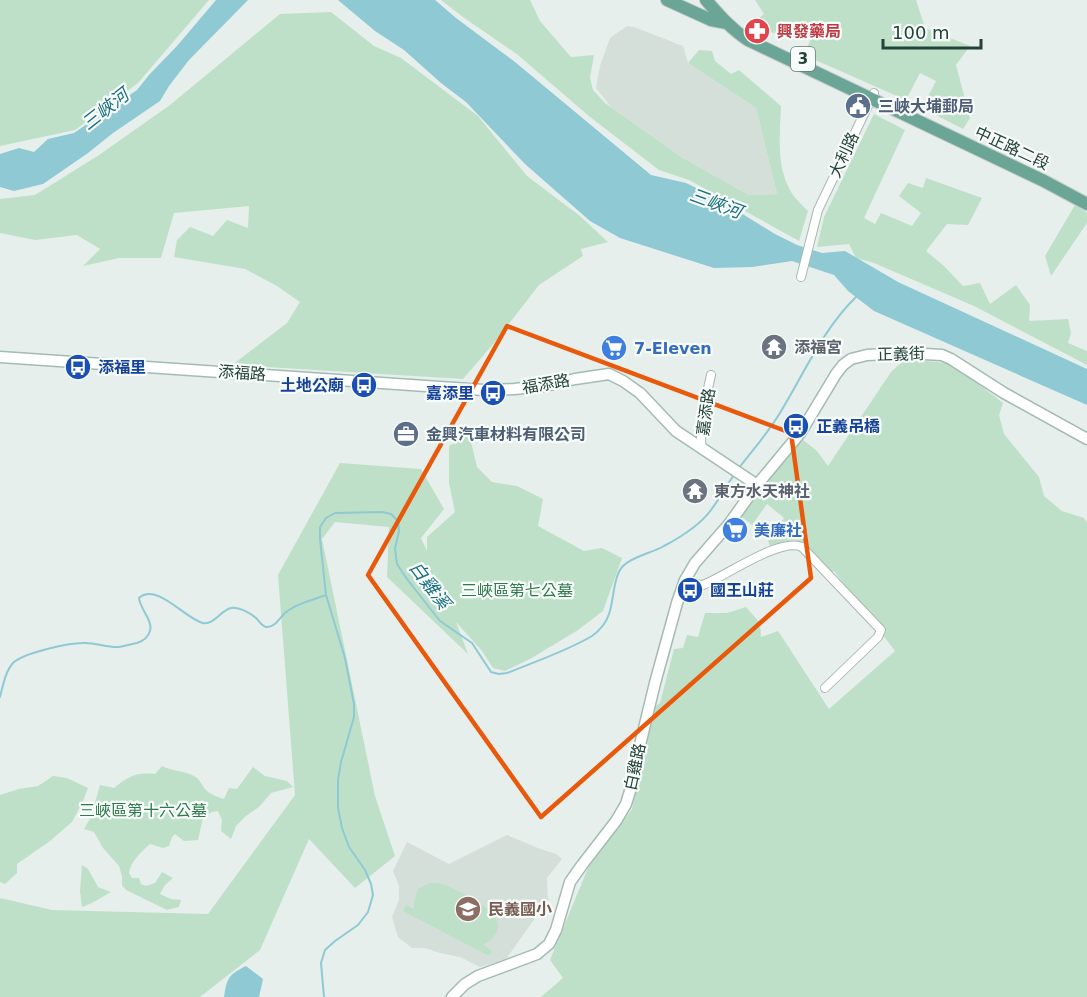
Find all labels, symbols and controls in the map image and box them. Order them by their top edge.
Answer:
scale bar [883,12,980,50]
pharmacy icon: 興發藥局 [742,16,772,46]
place label: 興發藥局 [777,22,841,41]
text: 100 m [892,22,950,43]
road number: 3 [791,47,815,71]
water label: 三峽河 [77,82,135,134]
public building icon: 三峽大埔郵局 [843,91,873,121]
place label: 三峽大埔郵局 [878,97,974,116]
street label: 中正路二段 [972,122,1052,174]
street label: 大利路 [825,129,863,181]
water label: 三峽河 [687,184,748,223]
temple icon: 添福宮 [759,332,789,362]
supermarket icon: 7-Eleven [599,333,629,363]
place label: 添福宮 [794,338,842,357]
place label: 7-Eleven [634,339,712,358]
street label: 正義街 [877,344,925,364]
bus stop icon: 添福里 [63,352,93,382]
place label: 添福里 [98,358,146,377]
street label: 添福路 [217,362,267,384]
bus stop icon: 土地公廟 [349,370,379,400]
street label: 福添路 [521,370,571,398]
place label: 土地公廟 [280,376,344,395]
bus stop icon: 嘉添里 [478,378,508,408]
place label: 嘉添里 [426,384,474,403]
street label: 嘉添路 [693,387,719,437]
bus stop icon: 正義吊橋 [781,411,811,441]
place label: 正義吊橋 [816,417,880,436]
office icon: 金興汽車材料有限公司 [391,419,421,449]
place label: 金興汽車材料有限公司 [426,425,586,444]
temple icon: 東方水天神社 [680,476,710,506]
place label: 東方水天神社 [714,482,810,501]
supermarket icon: 美廉社 [720,515,750,545]
place label: 美廉社 [754,521,802,540]
water label: 白雞溪 [405,557,456,615]
bus stop icon: 國王山莊 [675,575,705,605]
park label: 三峽區第七公墓 [461,581,573,600]
place label: 國王山莊 [710,581,774,600]
street label: 白雞路 [621,742,649,792]
park label: 三峽區第十六公墓 [79,801,207,820]
school or university icon: 民義國小 [453,894,483,924]
place label: 民義國小 [488,900,552,919]

